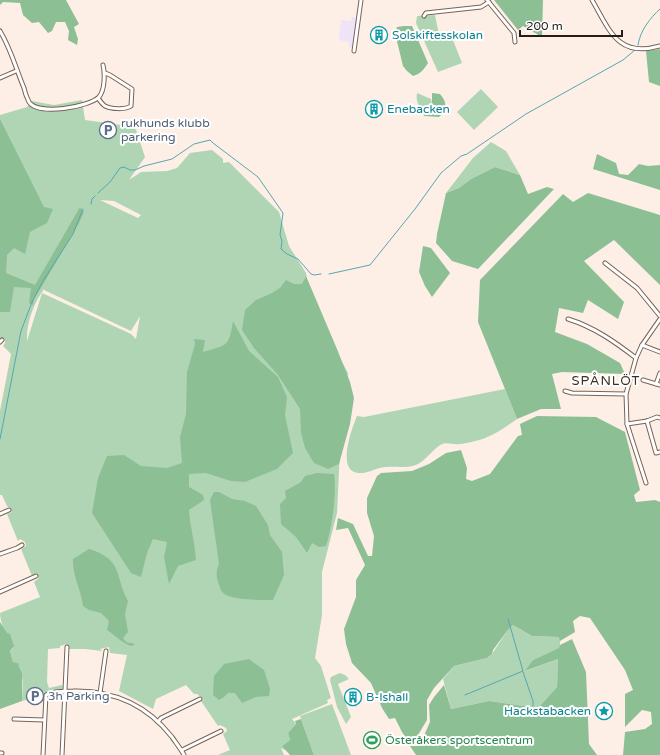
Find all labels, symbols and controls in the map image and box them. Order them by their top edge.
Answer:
scale bar [520,12,622,38]
text: 200 m [526,19,563,33]
building icon: Solskiftesskolan [369,25,389,45]
place label: Solskiftesskolan [392,28,483,42]
building icon: Enebacken [364,99,384,119]
place label: Enebacken [387,102,450,116]
place label: rukhunds klubb parkering [121,116,210,144]
parking icon: rukhunds klubb parkering [98,120,118,140]
district label: SPÅNLÖT [572,372,640,389]
parking icon: 3h Parking [25,686,45,706]
building icon: B-Ishall [343,687,363,707]
place label: 3h Parking [48,689,109,703]
place label: B-Ishall [366,690,408,704]
place icon: Hackstabacken [594,701,614,721]
place label: Hackstabacken [504,704,591,718]
sports icon: Österåkers sportscentrum [362,730,382,750]
place label: Österåkers sportscentrum [385,733,533,747]

